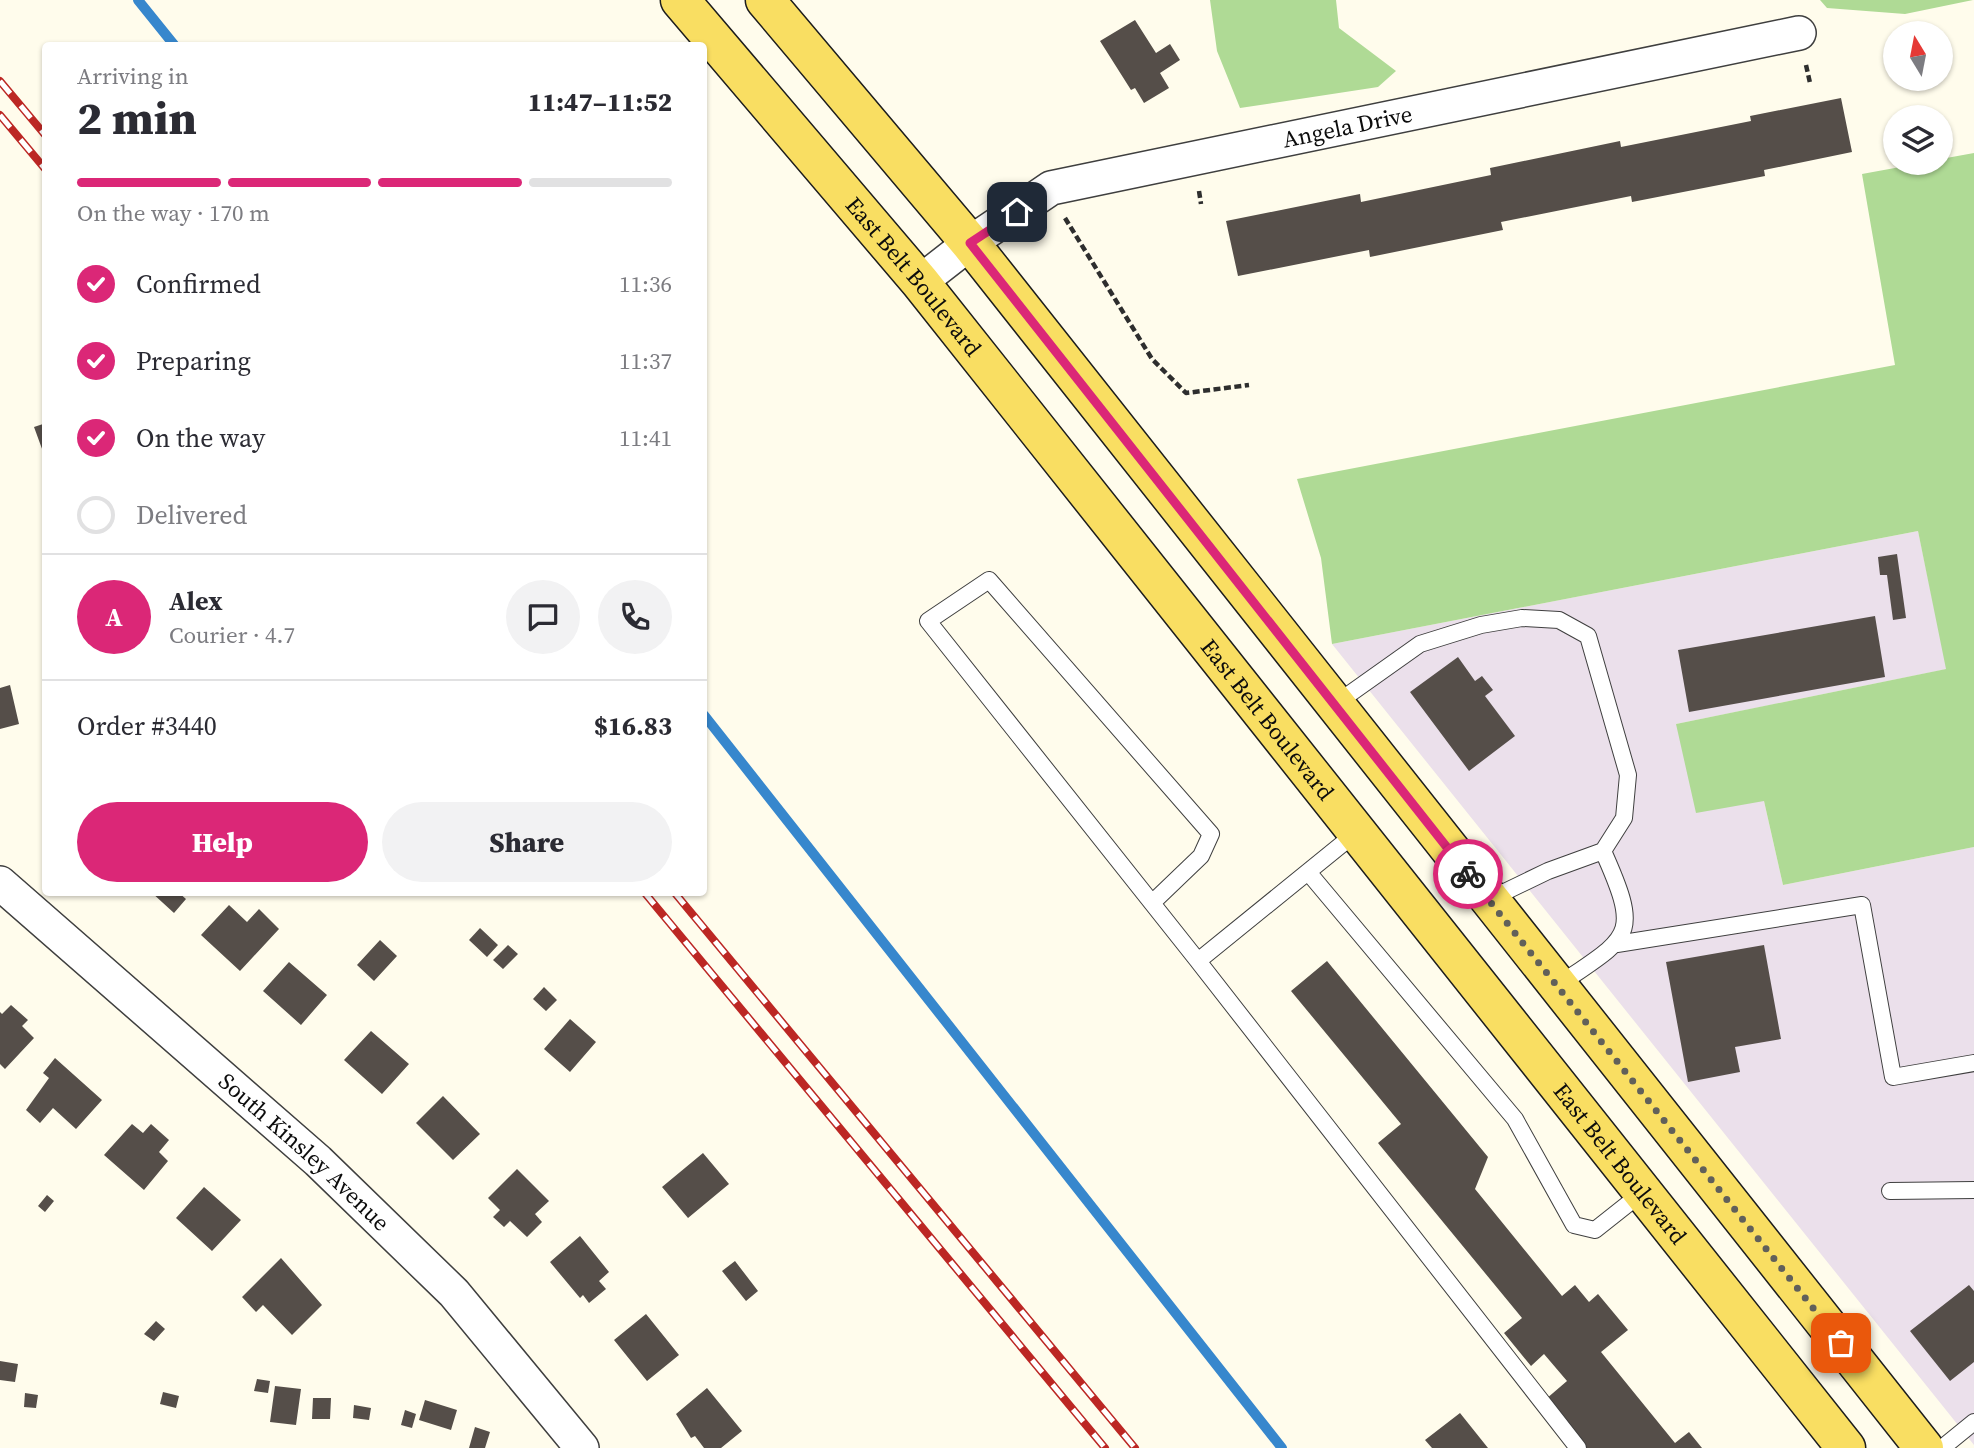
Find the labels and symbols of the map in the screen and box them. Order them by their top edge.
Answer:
north arrow [1883,21,1953,91]
street label: Angela Drive [1280,98,1415,156]
pin [987,182,1047,242]
street label: East Belt Boulevard [838,190,989,363]
street label: East Belt Boulevard [1193,632,1342,807]
courier [1433,839,1503,909]
street label: South Kinsley Avenue [212,1065,397,1238]
street label: East Belt Boulevard [1546,1076,1694,1251]
pin [1811,1313,1871,1373]

